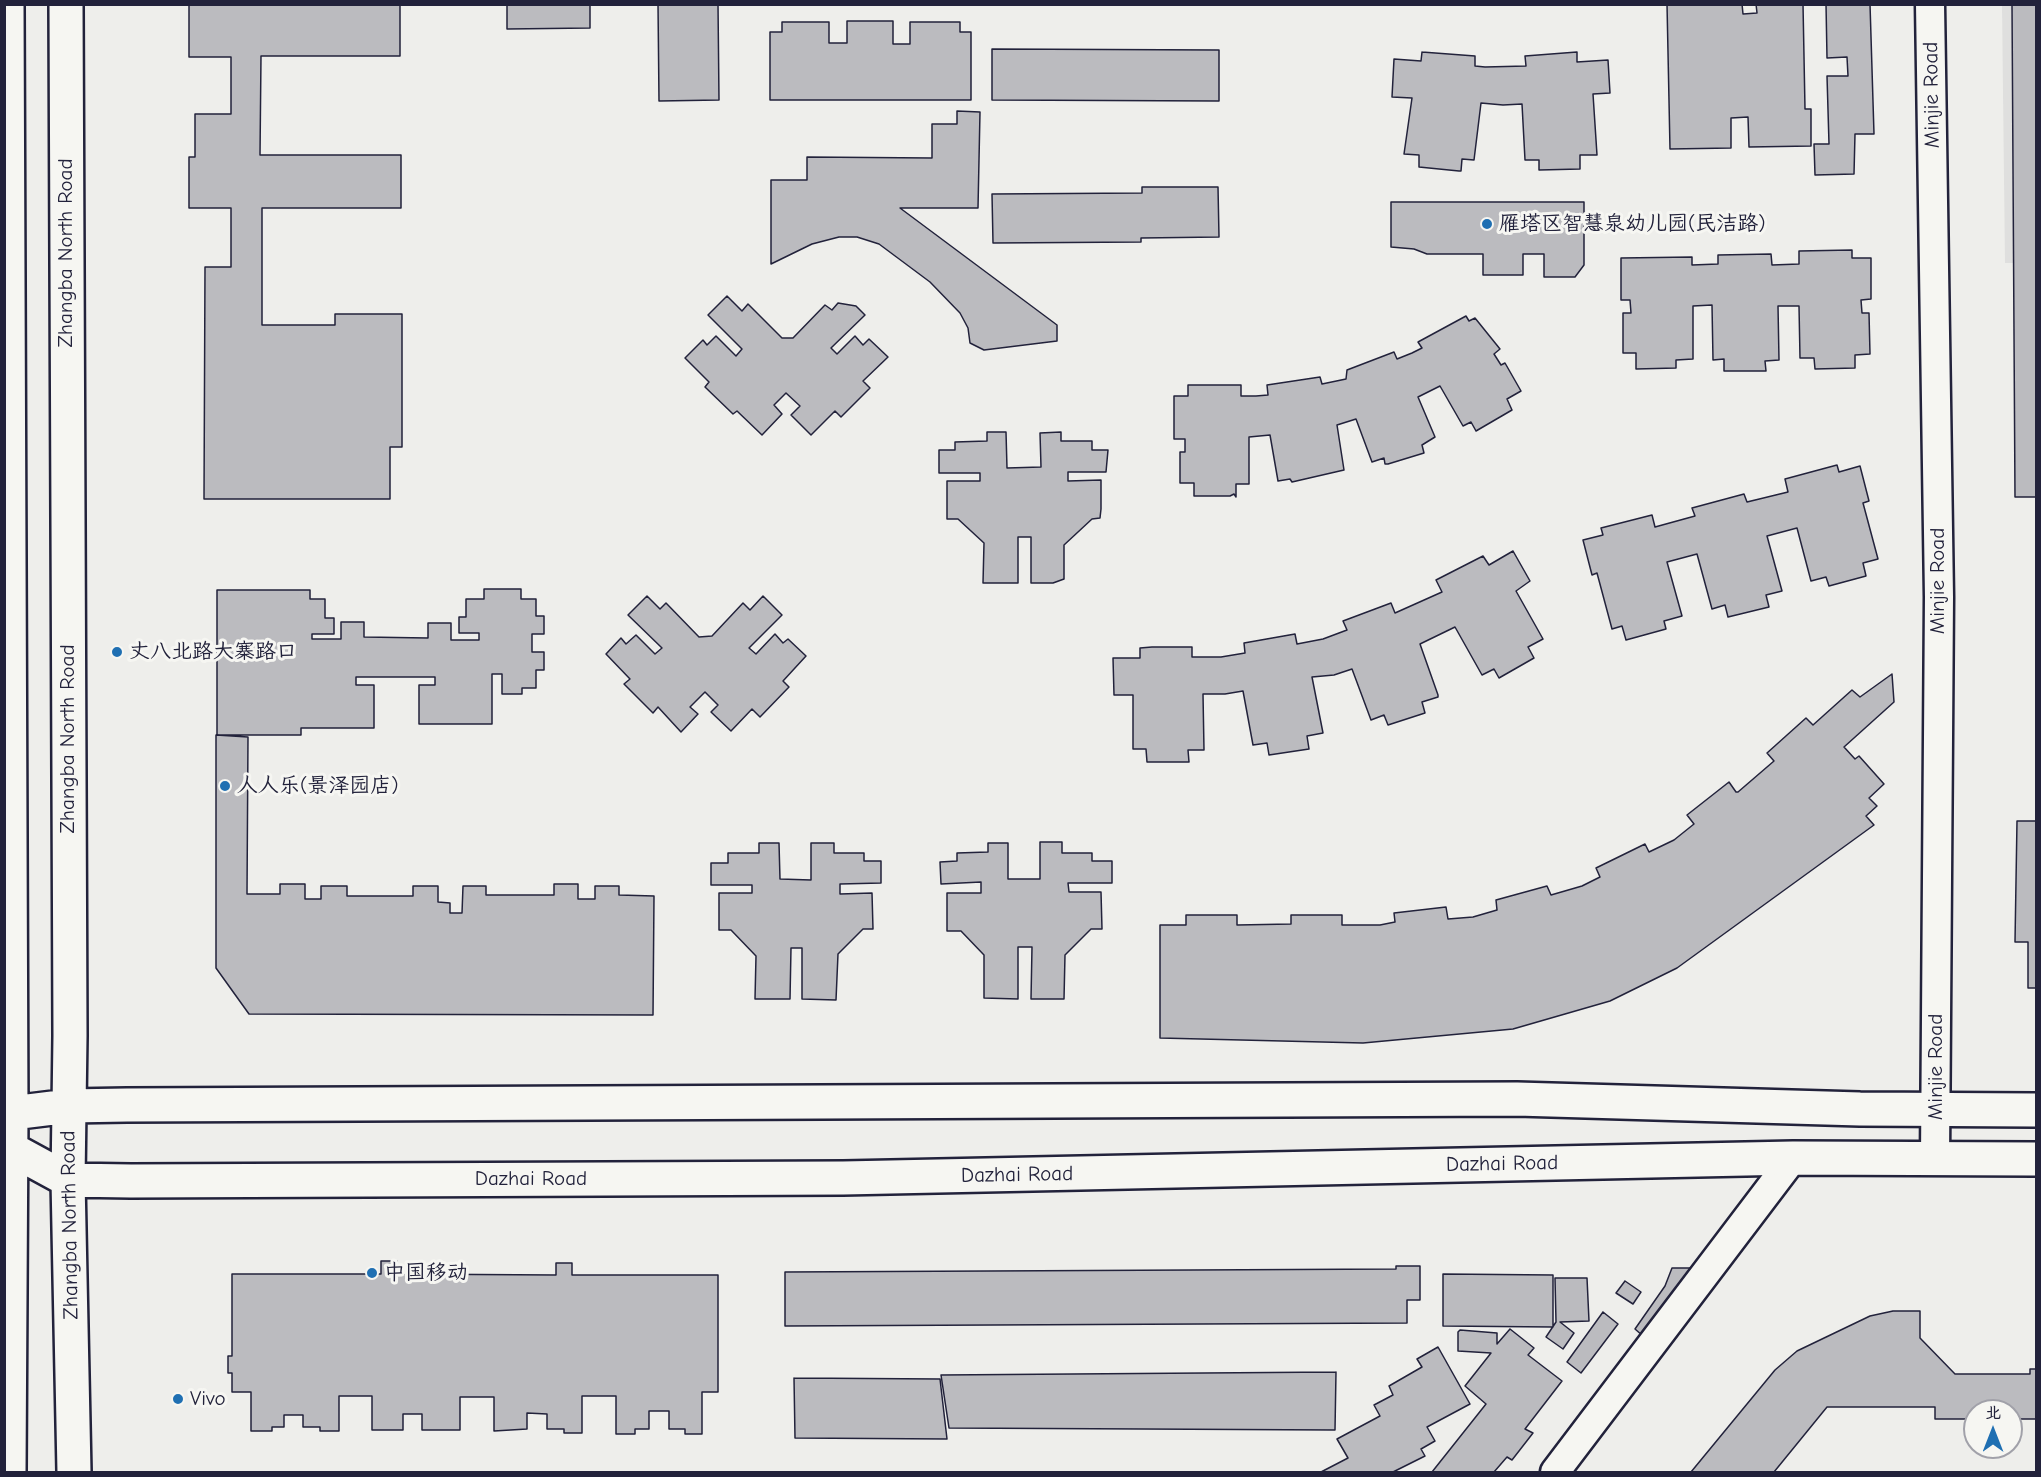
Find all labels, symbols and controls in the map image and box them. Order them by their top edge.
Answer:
street label: Minjie Road [1918,42,1946,148]
street label: Zhangba North Road [53,158,79,348]
place label: 雁塔区智慧泉幼儿园(民洁路) [1499,211,1766,237]
marker: 雁塔区智慧泉幼儿园(民洁路) [1480,217,1494,231]
street label: Minjie Road [1925,528,1951,634]
place label: 丈八北路大寨路口 [129,639,297,665]
street label: Zhangba North Road [55,644,81,834]
marker: 丈八北路大寨路口 [110,645,124,659]
place label: 人人乐(景泽园店) [237,773,399,799]
marker: 人人乐(景泽园店) [218,779,232,793]
street label: Minjie Road [1923,1014,1949,1120]
street label: Zhangba North Road [56,1130,84,1320]
street label: Dazhai Road [1446,1150,1558,1178]
street label: Dazhai Road [961,1161,1073,1189]
street label: Dazhai Road [475,1166,587,1192]
place label: 中国移动 [384,1260,468,1286]
marker: 中国移动 [365,1266,379,1280]
place label: Vivo [190,1386,225,1412]
marker: Vivo [171,1392,185,1406]
north arrow [1963,1399,2023,1459]
text: 北 [1985,1404,2001,1422]

